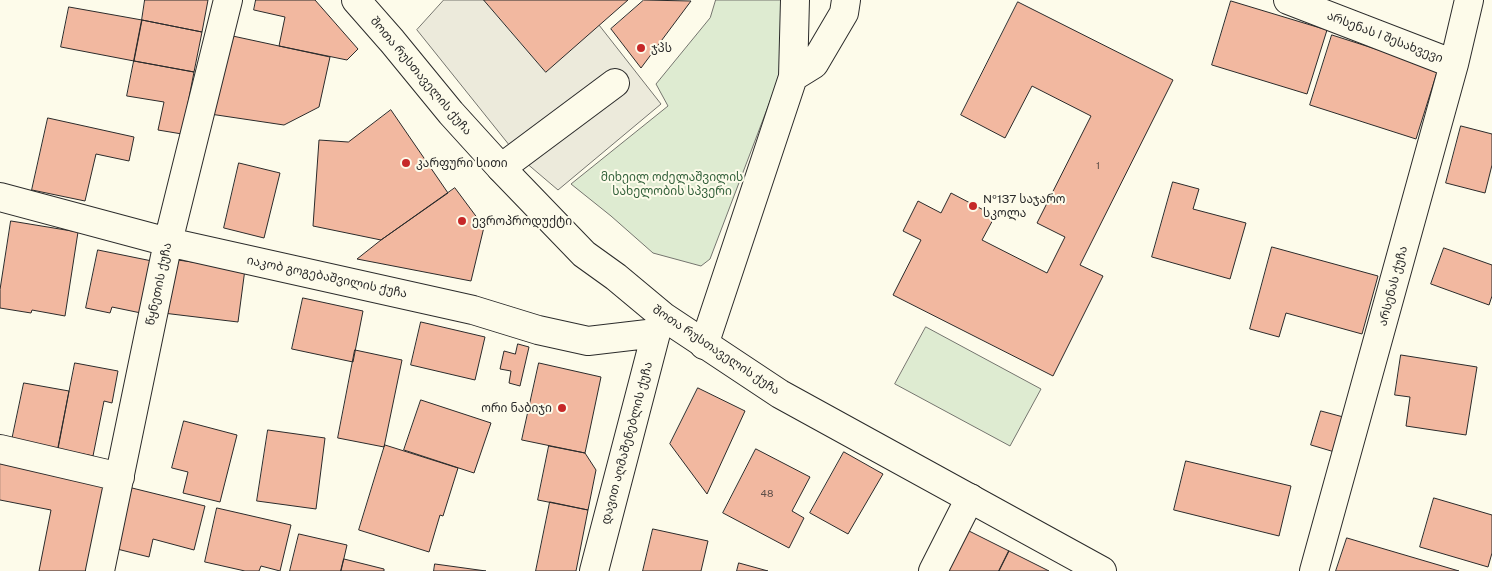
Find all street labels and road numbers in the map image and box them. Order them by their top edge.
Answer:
street label: არსენას I შესახვევი [1325,8,1445,66]
street label: შოთა რუსთაველის ქუჩა [367,14,475,138]
street label: წყნეთის ქუჩა [143,241,175,327]
street label: არსენას ქუჩა [1375,244,1411,328]
street label: იაკობ გოგებაშვილის ქუჩა [245,253,409,301]
street label: შოთა რუსთაველის ქუჩა [650,302,782,398]
street label: დავით აღმაშენებლის ქუჩა [598,360,656,526]

